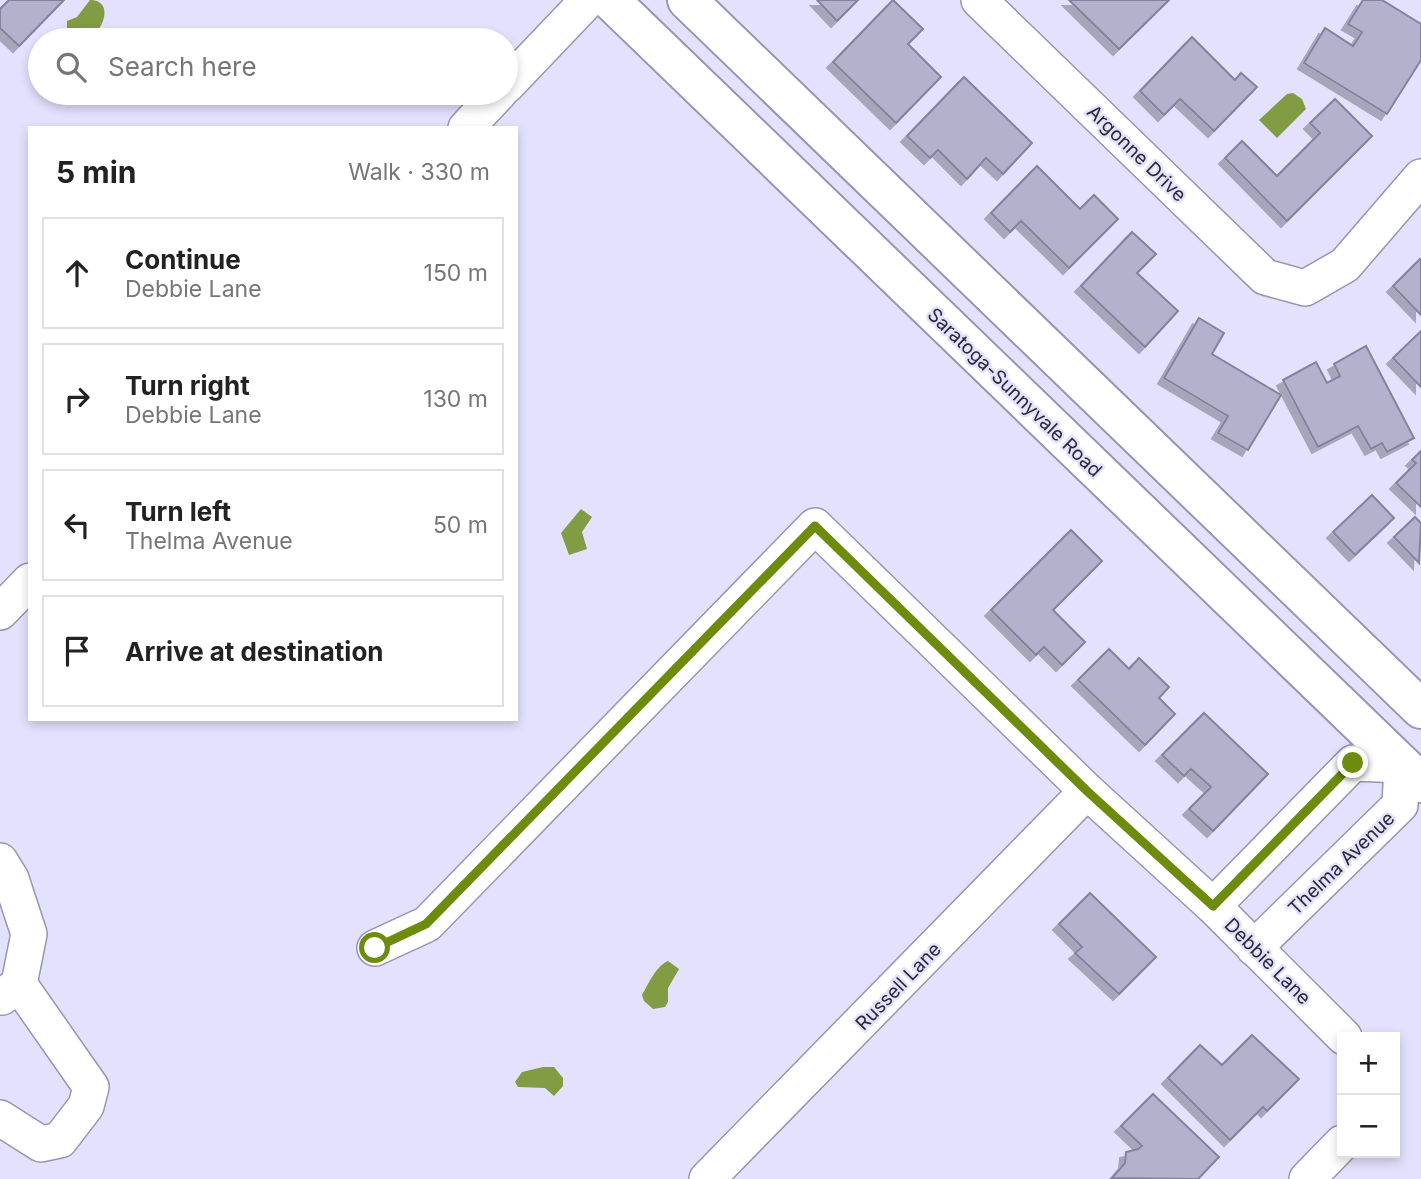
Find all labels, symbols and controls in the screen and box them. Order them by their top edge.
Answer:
search box [28,28,518,105]
icon: search [52,48,90,86]
text: Search here [108,51,257,82]
street label: Argonne Drive [1082,100,1191,206]
text: 5 min [56,154,136,190]
text: Walk · 330 m [348,158,490,186]
text: Continue [125,244,241,275]
icon: ahead [58,254,96,292]
text: 150 m [424,259,488,287]
text: Debbie Lane [125,275,262,303]
street label: Saratoga-Sunnyvale Road [923,303,1107,482]
text: Turn right [125,370,250,401]
icon: right [58,380,96,418]
text: 130 m [423,385,488,413]
text: Debbie Lane [125,401,262,429]
text: Turn left [125,496,231,527]
icon: left [58,506,96,544]
text: 50 m [433,511,488,539]
text: Thelma Avenue [125,527,293,555]
icon: arrive [58,632,96,670]
text: Arrive at destination [125,636,384,667]
route end [1337,747,1368,778]
street label: Thelma Avenue [1284,807,1399,920]
street label: Debbie Lane [1220,913,1316,1009]
route start [359,932,390,963]
street label: Russell Lane [851,938,946,1035]
map controls [1337,1032,1400,1158]
button: + [1337,1032,1400,1095]
button: − [1337,1095,1400,1158]

